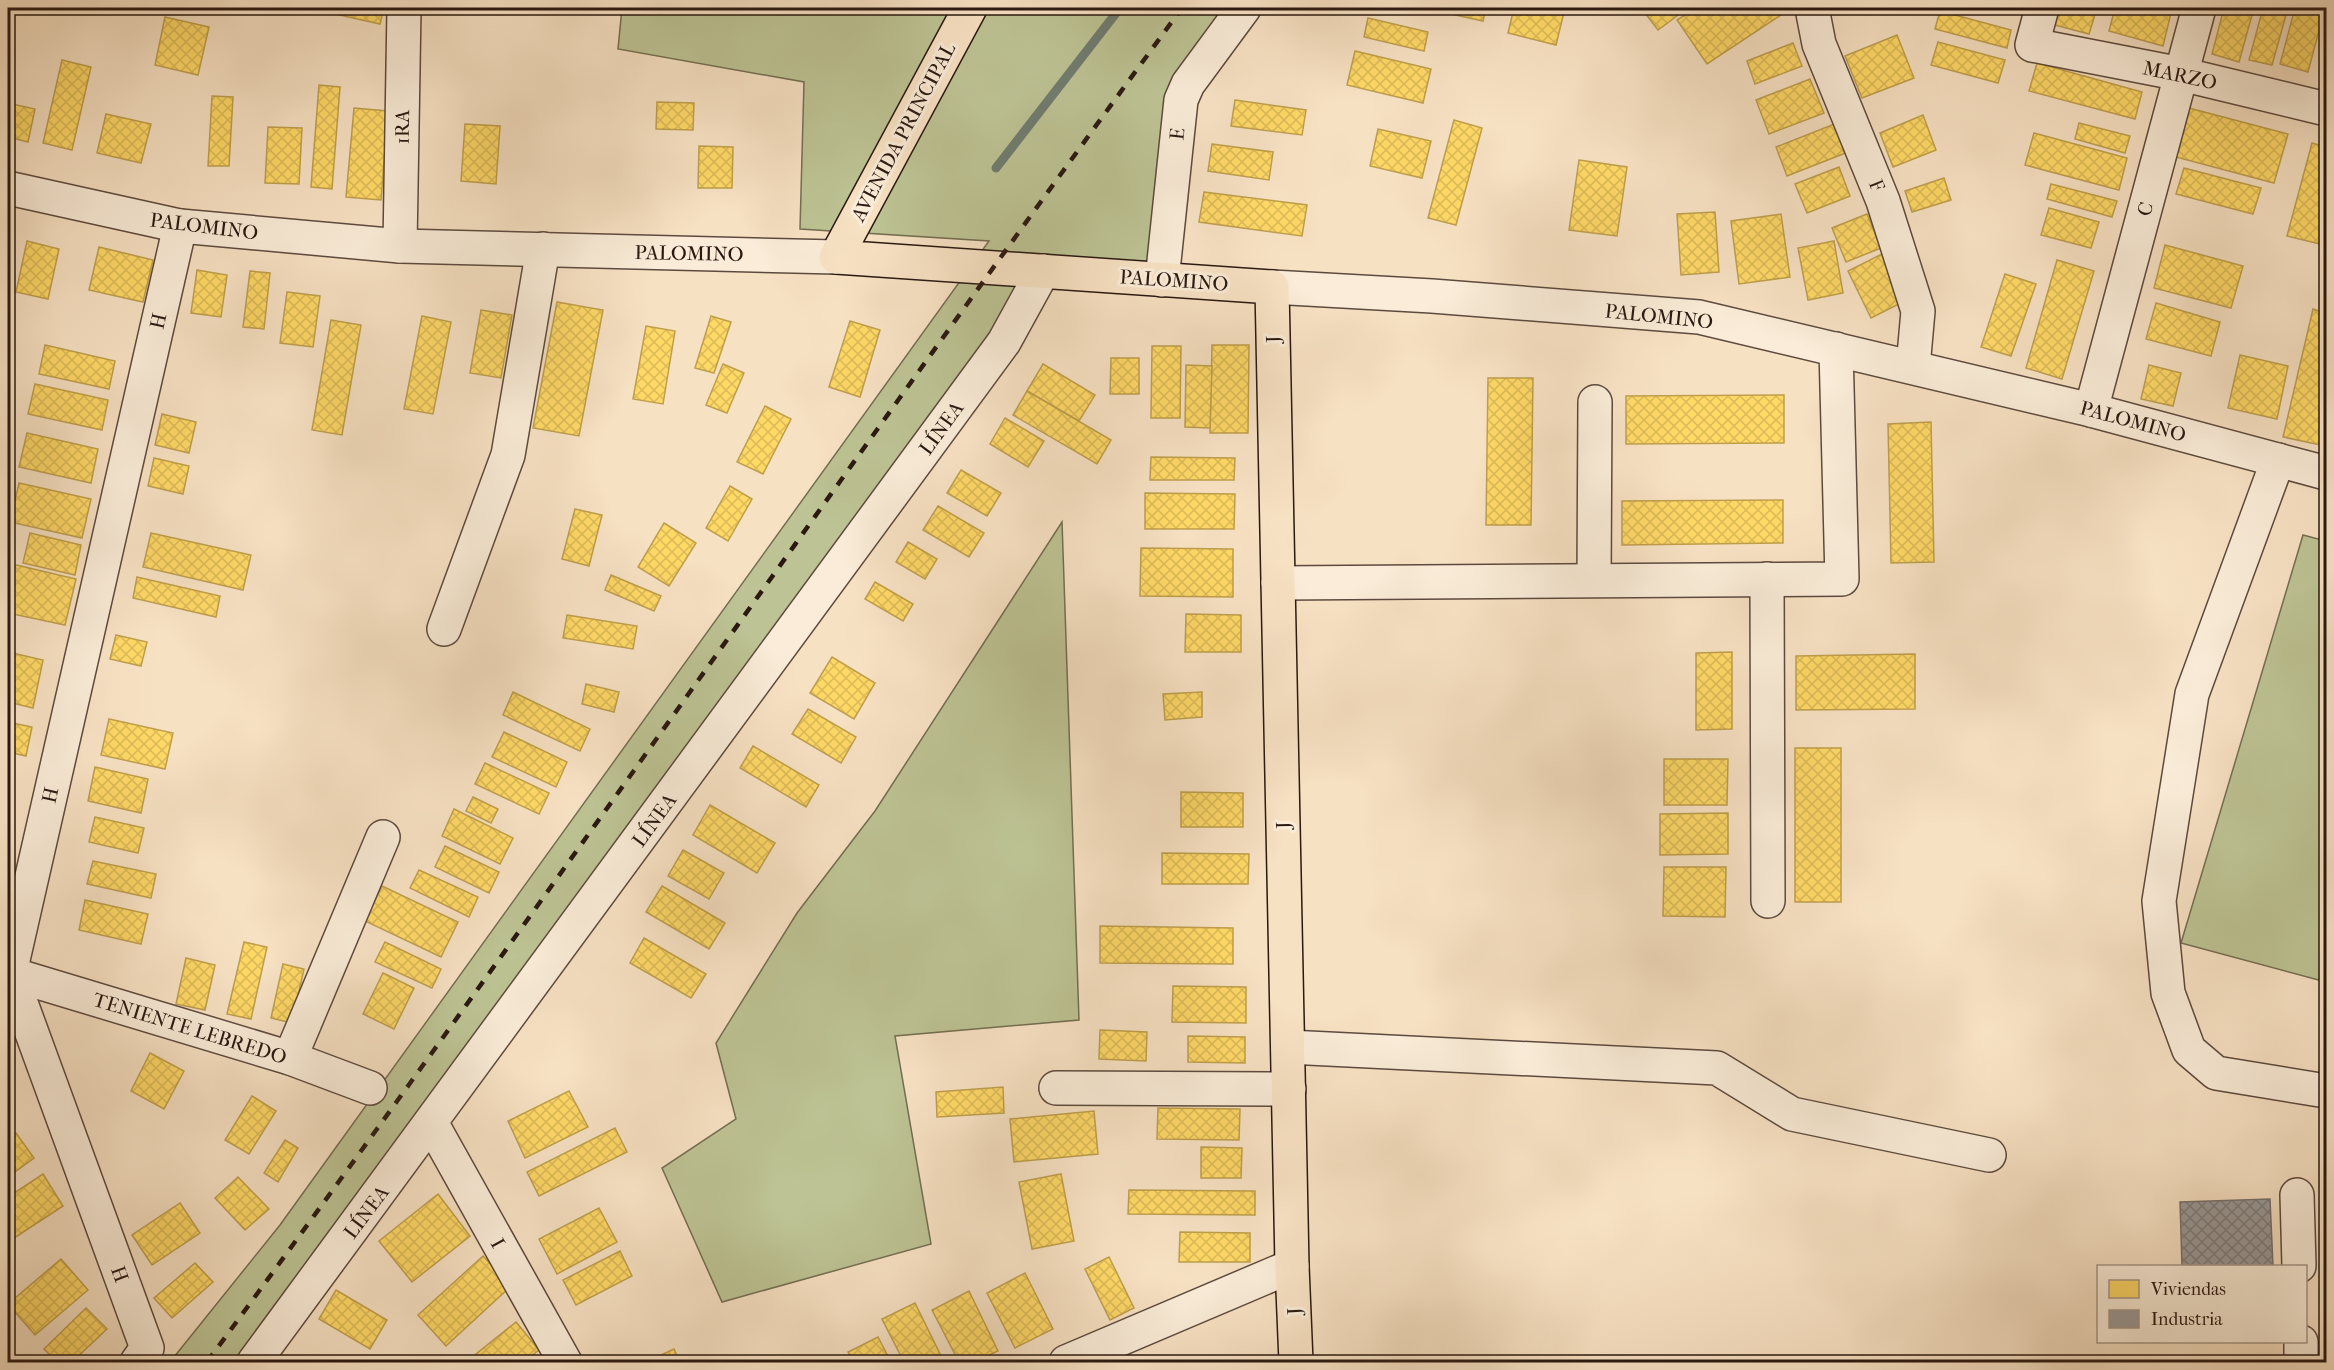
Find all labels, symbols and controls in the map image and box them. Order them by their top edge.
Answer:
street label: AVENIDA PRINCIPAL [846,39,960,226]
street label: MARZO [2141,56,2219,95]
street label: 1RA [391,108,414,145]
street label: E [1165,127,1190,141]
street label: F [1864,176,1889,195]
street label: C [2133,200,2158,219]
street label: PALOMINO [149,208,259,245]
street label: PALOMINO [634,241,744,266]
street label: PALOMINO [1119,265,1229,296]
street label: PALOMINO [1604,299,1714,334]
street label: H [146,311,172,331]
street label: J [1262,335,1285,345]
street label: LÍNEA [914,396,969,459]
street label: PALOMINO [2077,396,2188,447]
street label: H [38,785,64,805]
street label: LÍNEA [627,788,682,851]
street label: J [1272,821,1295,831]
street label: TENIENTE LEBREDO [90,988,289,1069]
street label: LÍNEA [338,1180,394,1243]
street label: I [486,1234,510,1252]
street label: H [106,1263,133,1286]
legend [2097,1265,2307,1343]
text: Viviendas [2150,1279,2226,1300]
street label: J [1283,1307,1306,1317]
text: Industria [2151,1309,2223,1330]

